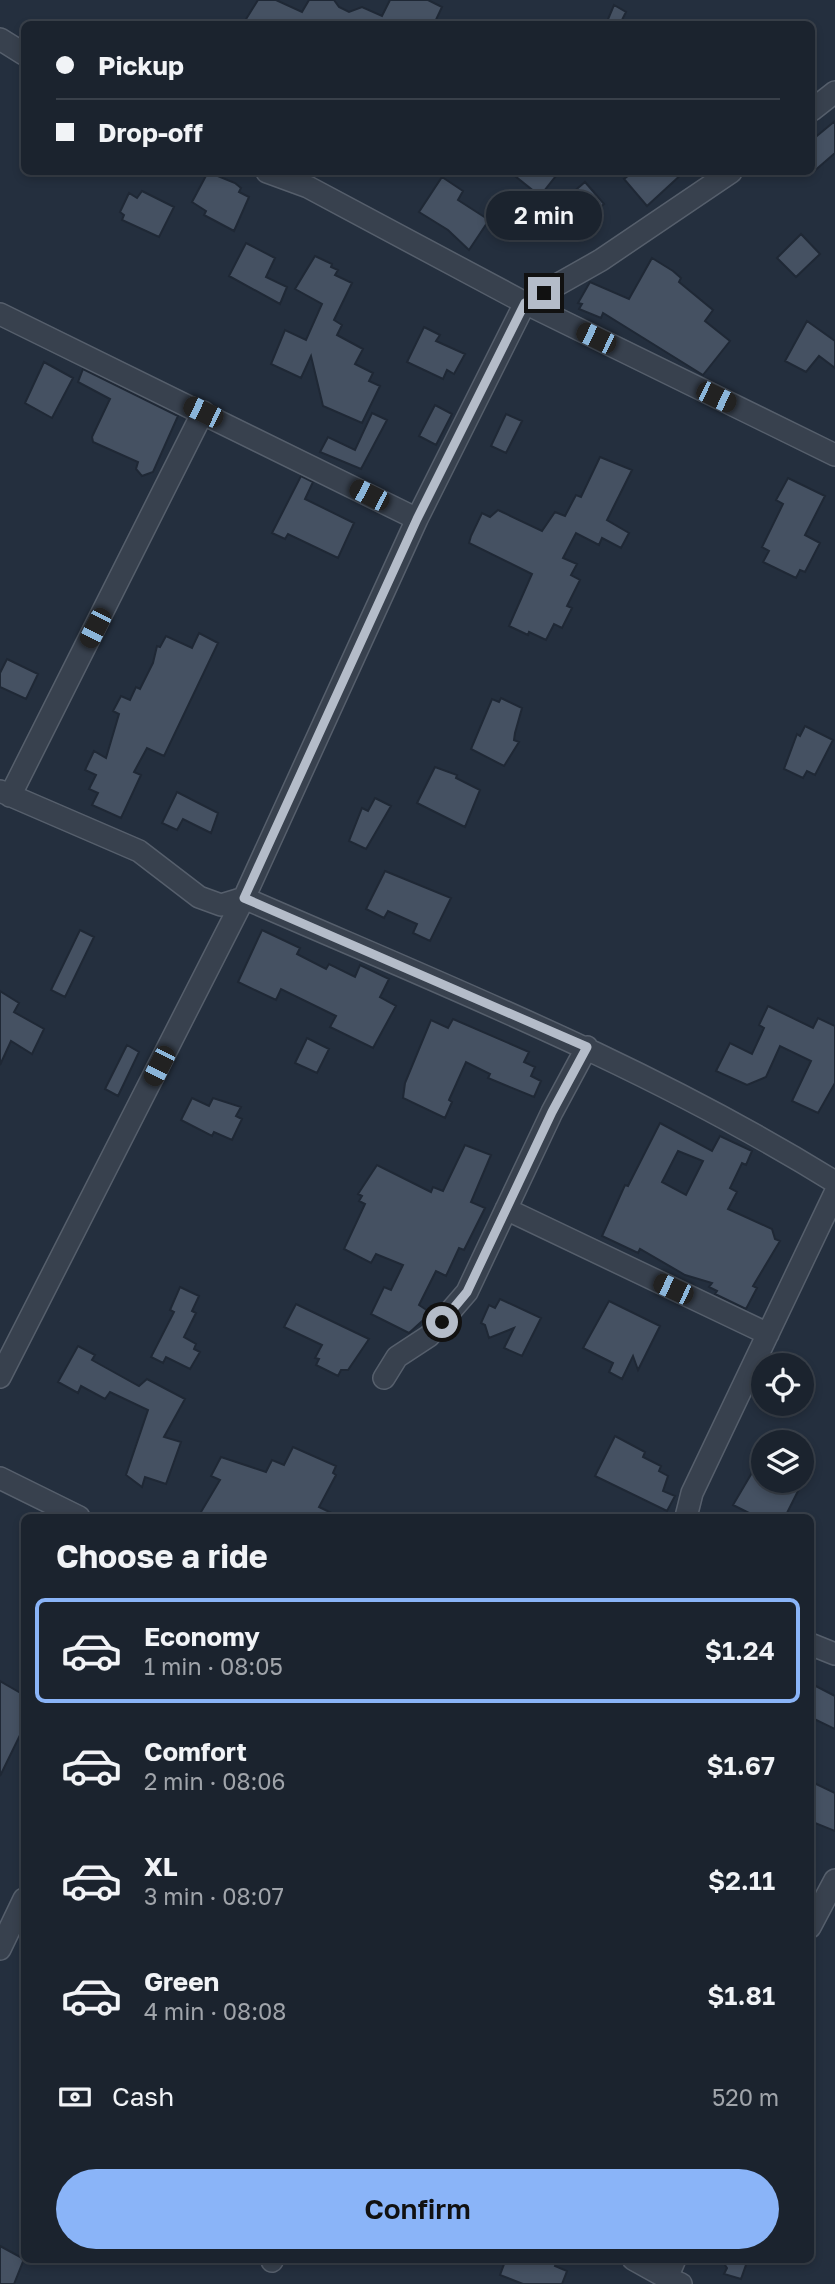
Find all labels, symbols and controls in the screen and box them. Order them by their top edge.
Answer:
text: Pickup [98,50,184,81]
text: Drop-off [98,117,203,148]
callout: 2 min [486,191,602,240]
text: 2 min [514,201,574,229]
route end [528,277,560,309]
car [573,319,620,357]
car [693,378,740,416]
car [180,393,227,431]
car [346,476,393,514]
car [77,605,114,651]
car [141,1043,178,1089]
car [650,1271,697,1307]
route start [426,1306,458,1338]
map controls [751,1353,814,1493]
button: locate [751,1353,814,1416]
button: layers [751,1430,814,1493]
text: Choose a ride [56,1537,268,1575]
icon: car [60,1619,123,1682]
text: Economy [144,1621,260,1652]
text: $1.24 [705,1635,775,1666]
text: 1 min · 08:05 [144,1652,283,1680]
icon: car [60,1734,123,1797]
text: Comfort [144,1736,247,1767]
text: $1.67 [706,1750,775,1781]
text: 2 min · 08:06 [144,1767,286,1795]
icon: car [60,1849,123,1912]
text: XL [144,1851,178,1882]
text: $2.11 [708,1865,775,1896]
text: 3 min · 08:07 [144,1882,284,1910]
icon: car [60,1964,123,2027]
text: Green [144,1966,219,1997]
text: $1.81 [707,1980,775,2011]
text: 4 min · 08:08 [144,1997,286,2025]
icon: cash [56,2078,94,2116]
text: Cash [112,2081,174,2112]
text: 520 m [712,2083,779,2111]
button: Confirm [56,2169,779,2249]

